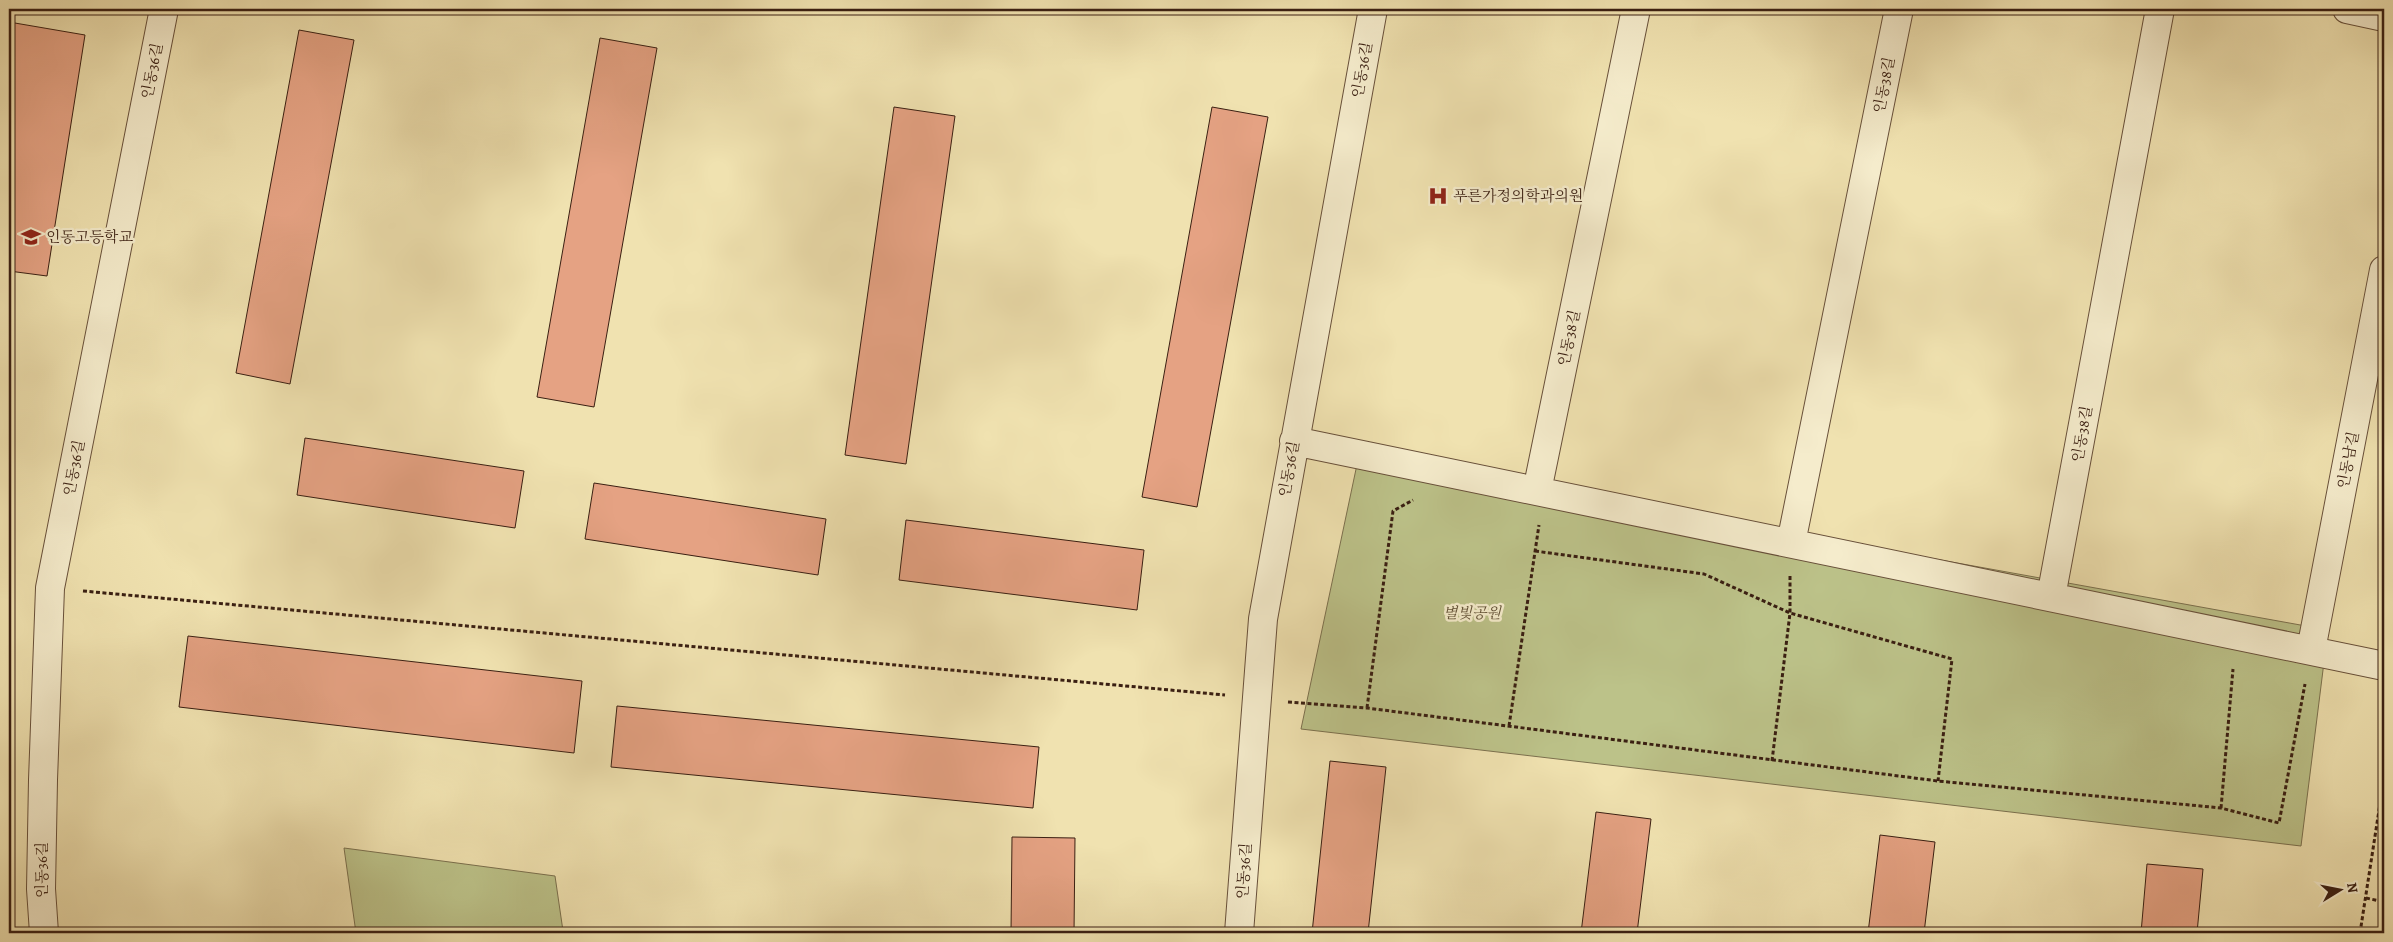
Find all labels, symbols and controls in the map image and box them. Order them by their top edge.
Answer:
street label: 인동36길 [1347,40,1377,100]
street label: 인동36길 [137,41,167,101]
street label: 인동38길 [1869,55,1899,115]
hospital icon: 푸른가정의학과의원 [1427,185,1449,207]
place label: 푸른가정의학과의원 [1453,186,1583,206]
school or university icon: 인동고등학교 [20,226,42,248]
place label: 인동고등학교 [46,227,133,247]
street label: 인동38길 [1553,308,1585,368]
street label: 인동38길 [2067,404,2097,464]
street label: 인동남길 [2333,430,2363,490]
street label: 인동36길 [59,438,89,498]
street label: 인동36길 [1274,439,1304,499]
park label: 별빛공원 [1443,603,1502,623]
street label: 인동36길 [32,842,52,898]
street label: 인동36길 [1232,842,1256,900]
north arrow [2316,864,2366,914]
text: N [2342,881,2363,895]

